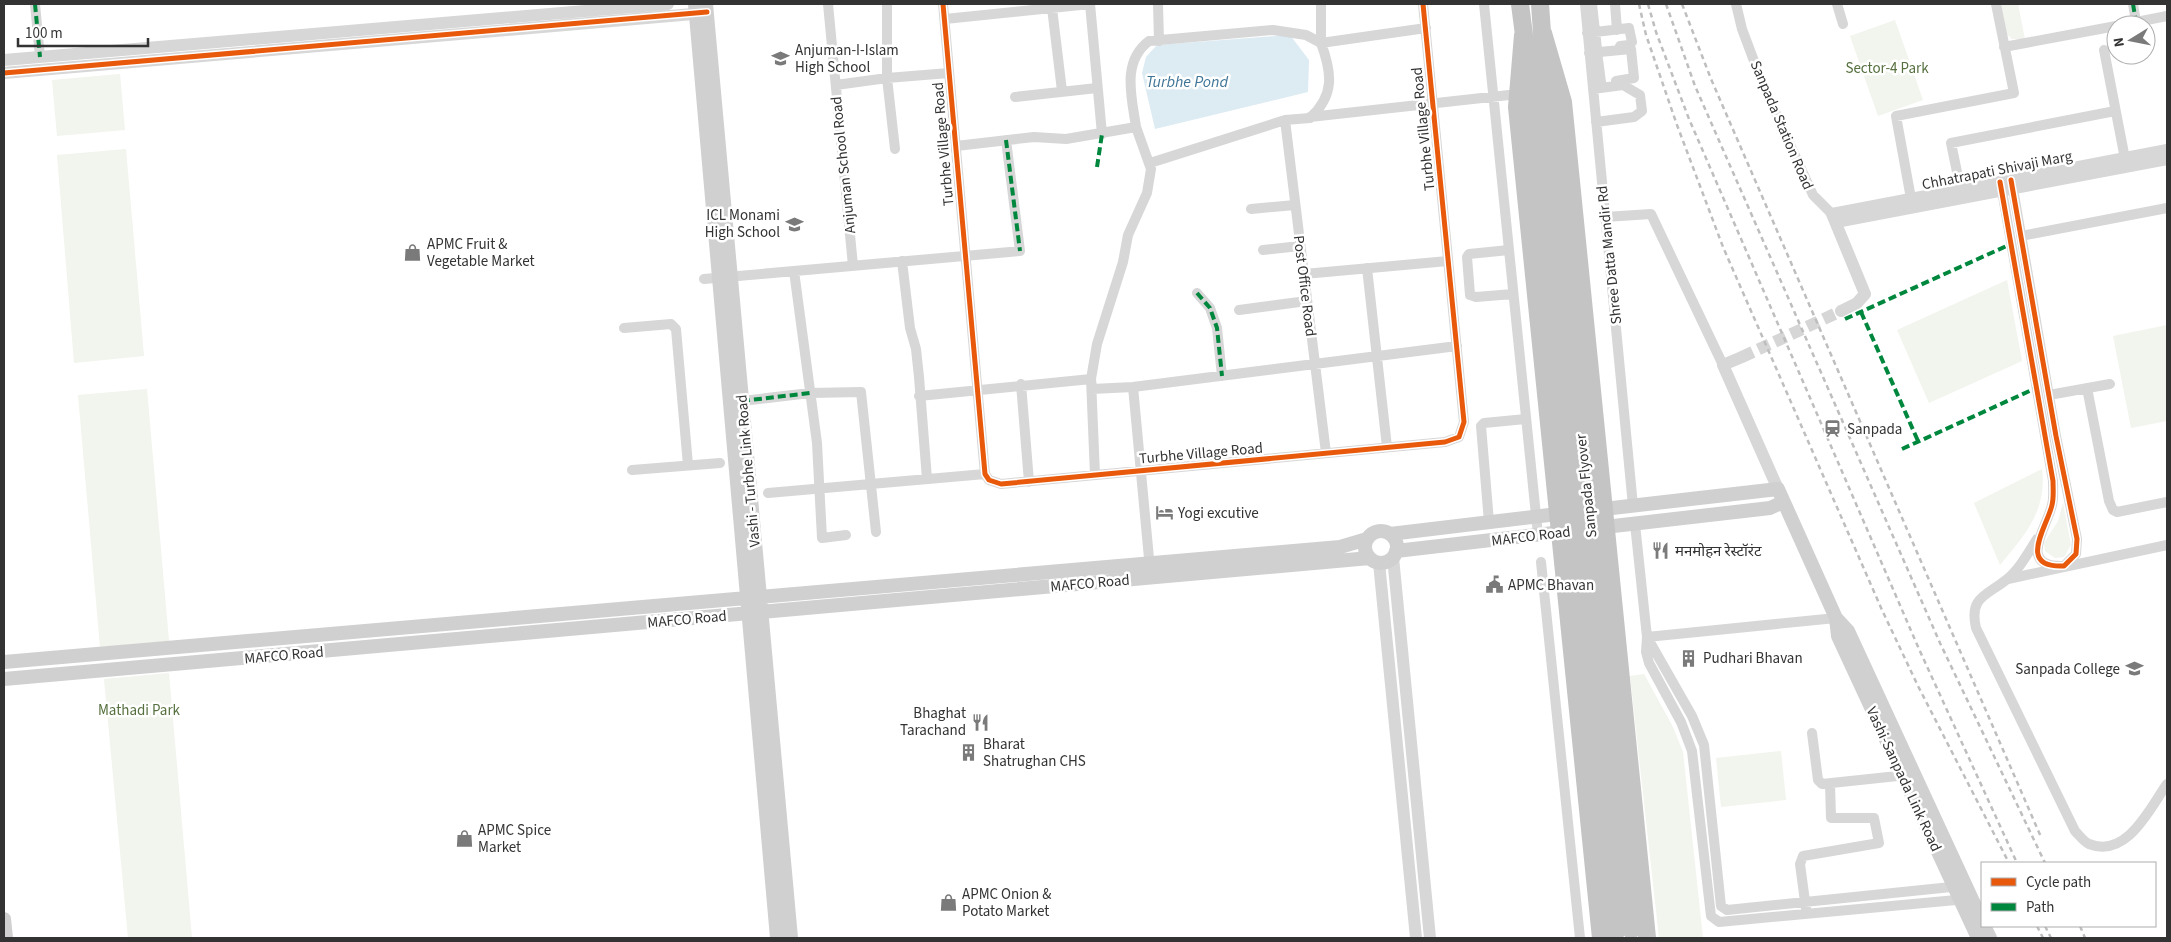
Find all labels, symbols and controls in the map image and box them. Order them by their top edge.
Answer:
scale bar [18,15,148,47]
north arrow [2106,15,2156,65]
text: 100 m [25,23,63,44]
text: N [2109,36,2130,48]
place label: Anjuman-I-Islam High School [795,40,899,78]
school or university icon: Anjuman-I-Islam High School [771,49,791,69]
street label: Sanpada Station Road [1745,57,1818,193]
park label: Sector-4 Park [1845,58,1929,79]
street label: Turbhe Village Road [1407,66,1440,192]
water label: Turbhe Pond [1146,71,1228,93]
street label: Turbhe Village Road [928,81,959,207]
street label: Anjuman School Road [826,95,861,235]
street label: Chhatrapati Shivaji Marg [1920,146,2074,195]
street label: Shree Datta Mandir Rd [1592,185,1627,325]
place label: ICL Monami High School [705,205,780,243]
school or university icon: ICL Monami High School [784,214,804,234]
place label: APMC Fruit & Vegetable Market [427,234,535,272]
street label: Post Office Road [1288,234,1321,338]
shop icon: APMC Fruit & Vegetable Market [403,243,423,263]
street label: Vashi - Turbhe Link Road [731,394,766,548]
station icon: Sanpada [1823,419,1843,439]
place label: Sanpada [1847,419,1902,440]
street label: Sanpada Flyover [1571,432,1602,539]
street label: Turbhe Village Road [1138,438,1264,469]
hotel icon: Yogi excutive [1154,503,1174,523]
place label: Yogi excutive [1177,503,1259,524]
street label: MAFCO Road [1490,521,1572,552]
restaurant icon: मनमोहन रेस्टॉरंट [1651,541,1671,561]
place label: मनमोहन रेस्टॉरंट [1675,541,1762,562]
street label: MAFCO Road [1049,570,1131,597]
public building icon: APMC Bhavan [1484,575,1504,595]
place label: APMC Bhavan [1508,575,1594,596]
street label: MAFCO Road [646,606,728,633]
street label: MAFCO Road [243,642,325,669]
building icon: Pudhari Bhavan [1679,648,1699,668]
place label: Pudhari Bhavan [1703,648,1803,669]
place label: Sanpada College [2015,659,2120,680]
school or university icon: Sanpada College [2124,659,2144,679]
park label: Mathadi Park [98,700,181,721]
place label: Bhaghat Tarachand [900,703,966,741]
street label: Vashi-Sanpada Link Road [1861,703,1946,855]
restaurant icon: Bhaghat Tarachand [970,712,990,732]
place label: Bharat Shatrughan CHS [983,734,1086,772]
building icon: Bharat Shatrughan CHS [959,743,979,763]
place label: APMC Spice Market [478,820,551,858]
shop icon: APMC Spice Market [454,829,474,849]
legend [1981,862,2156,927]
text: Cycle path [2026,872,2091,893]
place label: APMC Onion & Potato Market [962,884,1051,922]
shop icon: APMC Onion & Potato Market [938,893,958,913]
text: Path [2026,897,2054,918]

